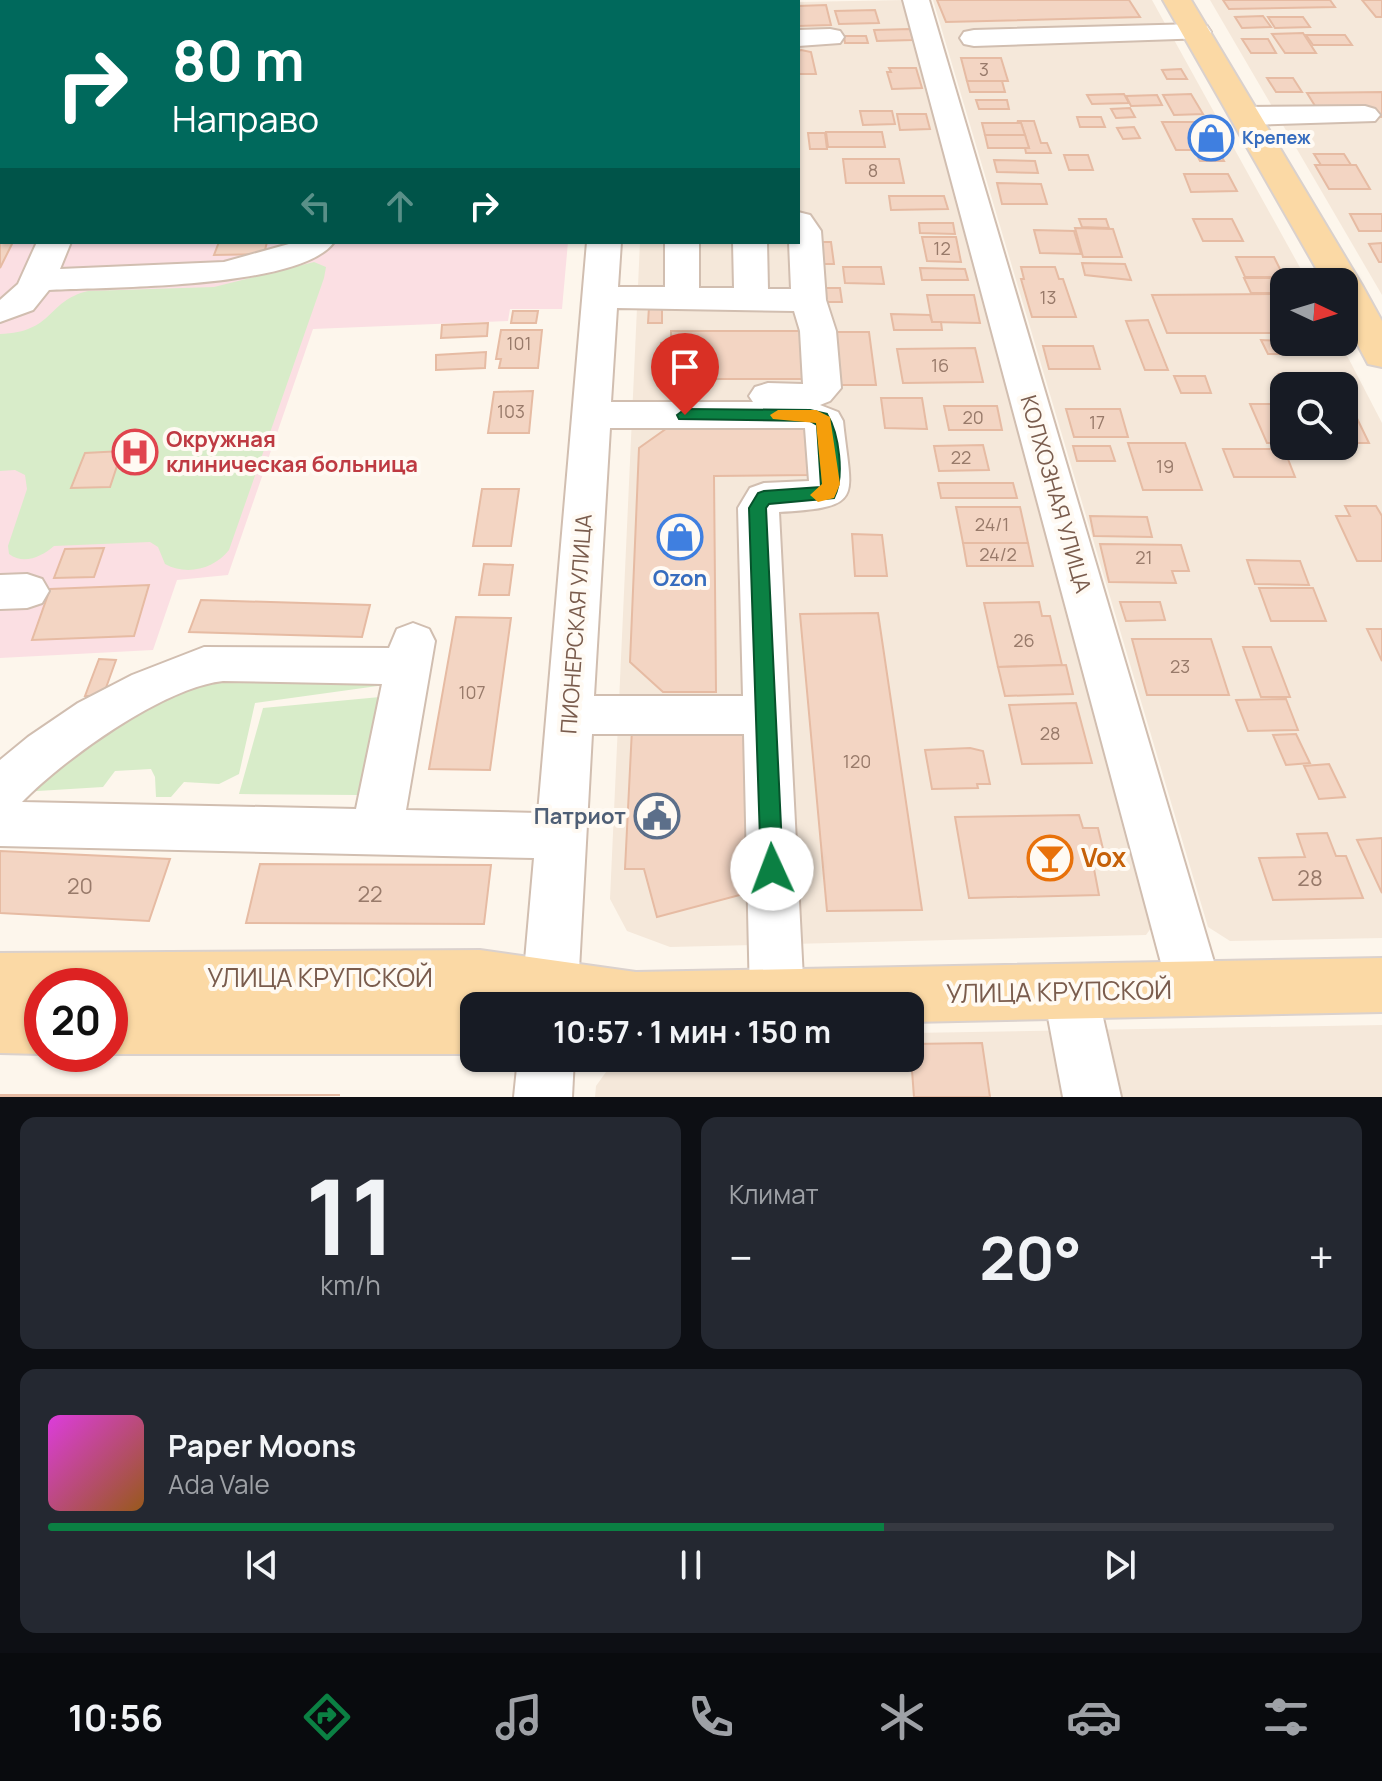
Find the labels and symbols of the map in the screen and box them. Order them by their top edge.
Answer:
house number: 3 [979,57,989,81]
shop icon: Крепеж [1187,114,1235,162]
place label: Крепеж [1242,125,1311,149]
house number: 8 [868,158,878,182]
house number: 12 [933,236,951,260]
north arrow [1270,268,1358,356]
house number: 13 [1040,285,1056,309]
house number: 101 [506,331,532,355]
pin [651,333,719,415]
house number: 16 [931,353,949,377]
street label: КОЛХОЗНАЯ УЛИЦА [1013,392,1099,596]
house number: 103 [497,399,525,423]
house number: 20 [962,405,984,429]
house number: 17 [1089,410,1105,434]
place label: Окружная клиническая больница [166,424,418,479]
hospital icon: Окружная клиническая больница [111,428,159,476]
house number: 22 [951,445,971,469]
house number: 19 [1156,454,1174,478]
house number: 24/1 [975,512,1009,536]
street label: ПИОНЕРСКАЯ УЛИЦА [553,513,599,735]
shop icon: Ozon [656,513,704,561]
house number: 24/2 [979,542,1017,566]
house number: 21 [1135,545,1153,569]
place label: Ozon [653,563,707,593]
house number: 26 [1013,628,1035,652]
house number: 23 [1170,654,1190,678]
house number: 107 [458,680,486,704]
house number: 28 [1040,721,1060,745]
house number: 120 [843,749,871,773]
public building icon: Патриот [633,792,681,840]
place label: Патриот [534,801,626,831]
position arrow [730,827,814,911]
bar icon: Vox [1026,834,1074,882]
place label: Vox [1081,839,1127,875]
house number: 28 [1297,863,1323,893]
house number: 20 [67,871,93,901]
house number: 22 [357,879,383,909]
street label: УЛИЦА КРУПСКОЙ [207,959,433,995]
speed limit sign: 20 [24,968,128,1072]
street label: УЛИЦА КРУПСКОЙ [946,971,1172,1011]

